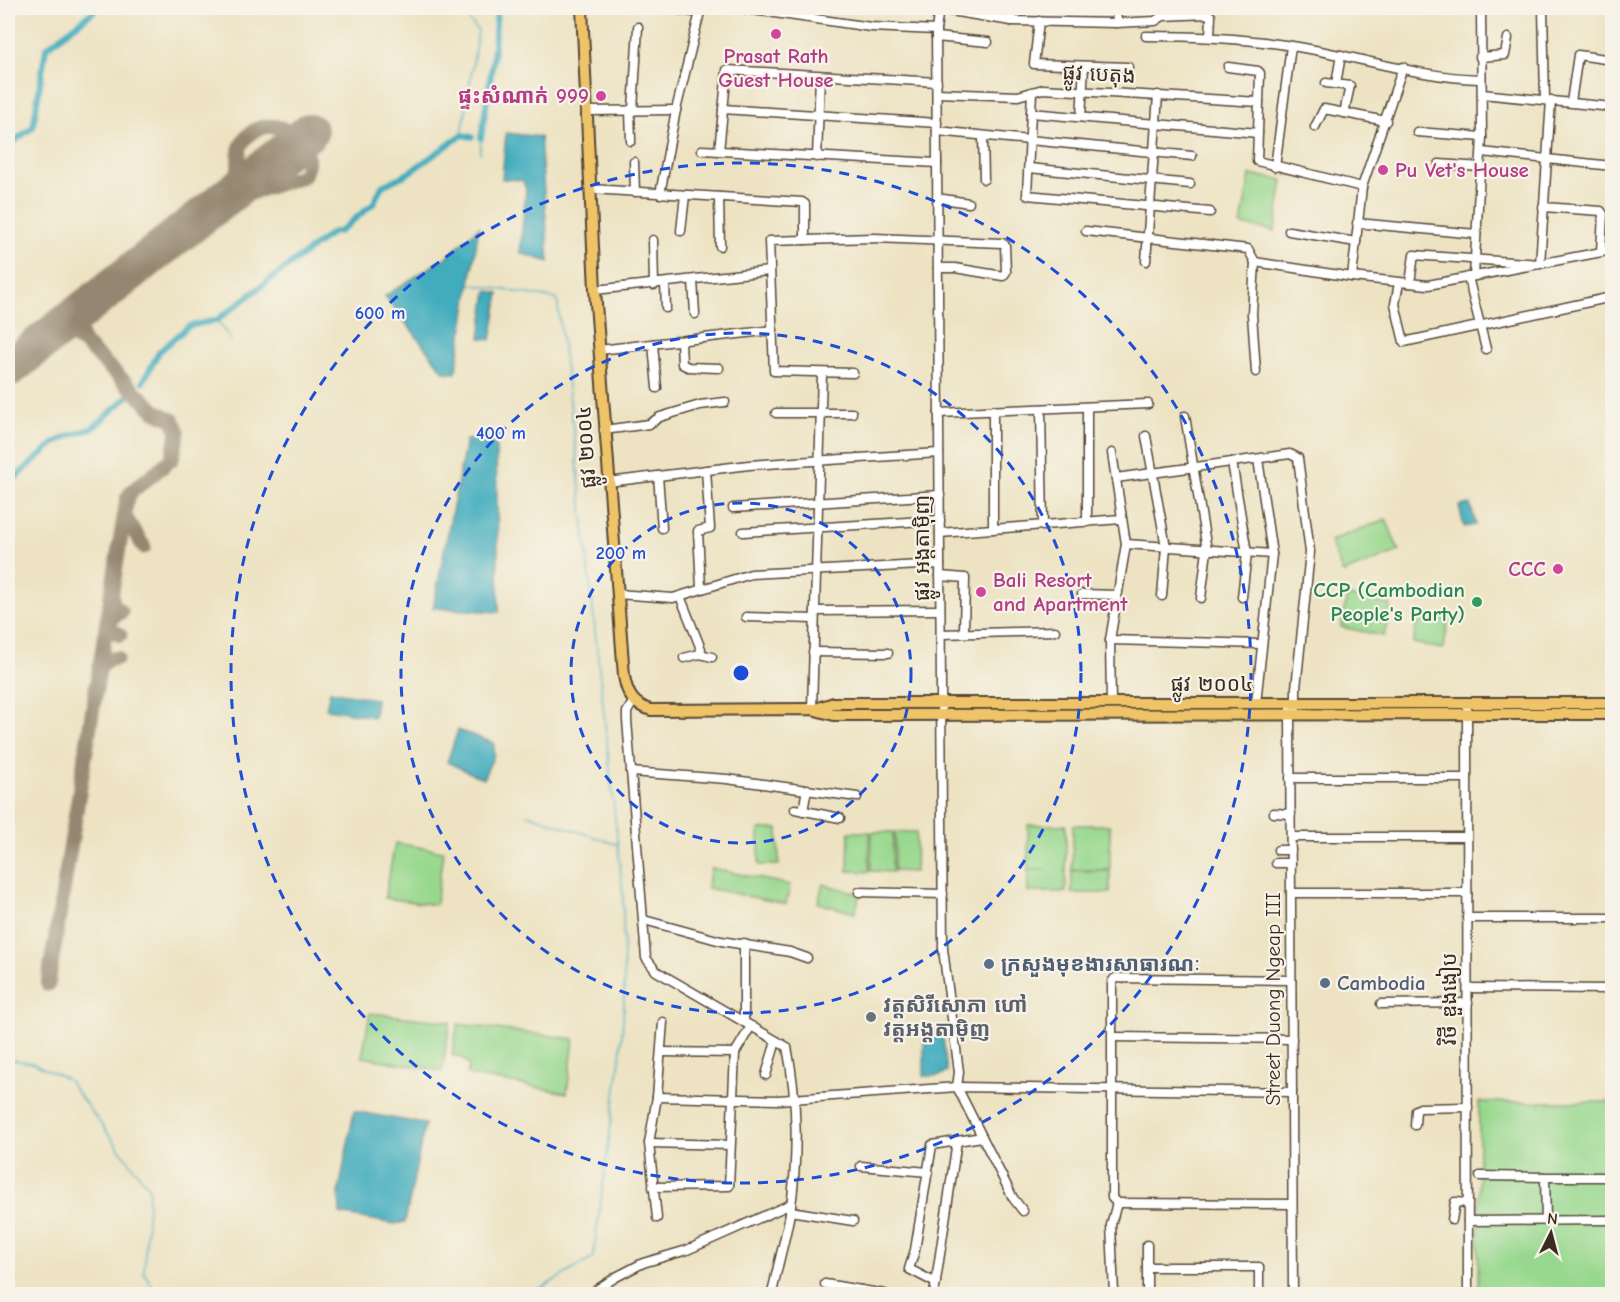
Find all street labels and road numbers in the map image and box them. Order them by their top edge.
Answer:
street label: ផ្លូវ បេតុង [1061,60,1136,95]
street label: ផ្លូវ ២០០៤ [571,404,608,489]
street label: ផ្លូវ អង្តតាម៉ិញ [910,495,941,601]
street label: ផ្លូវ ២០០៤ [1171,672,1254,703]
street label: Street Duong Ngeap III [1261,892,1285,1106]
street label: វិថី ឌួងងៀប [1435,953,1462,1046]

